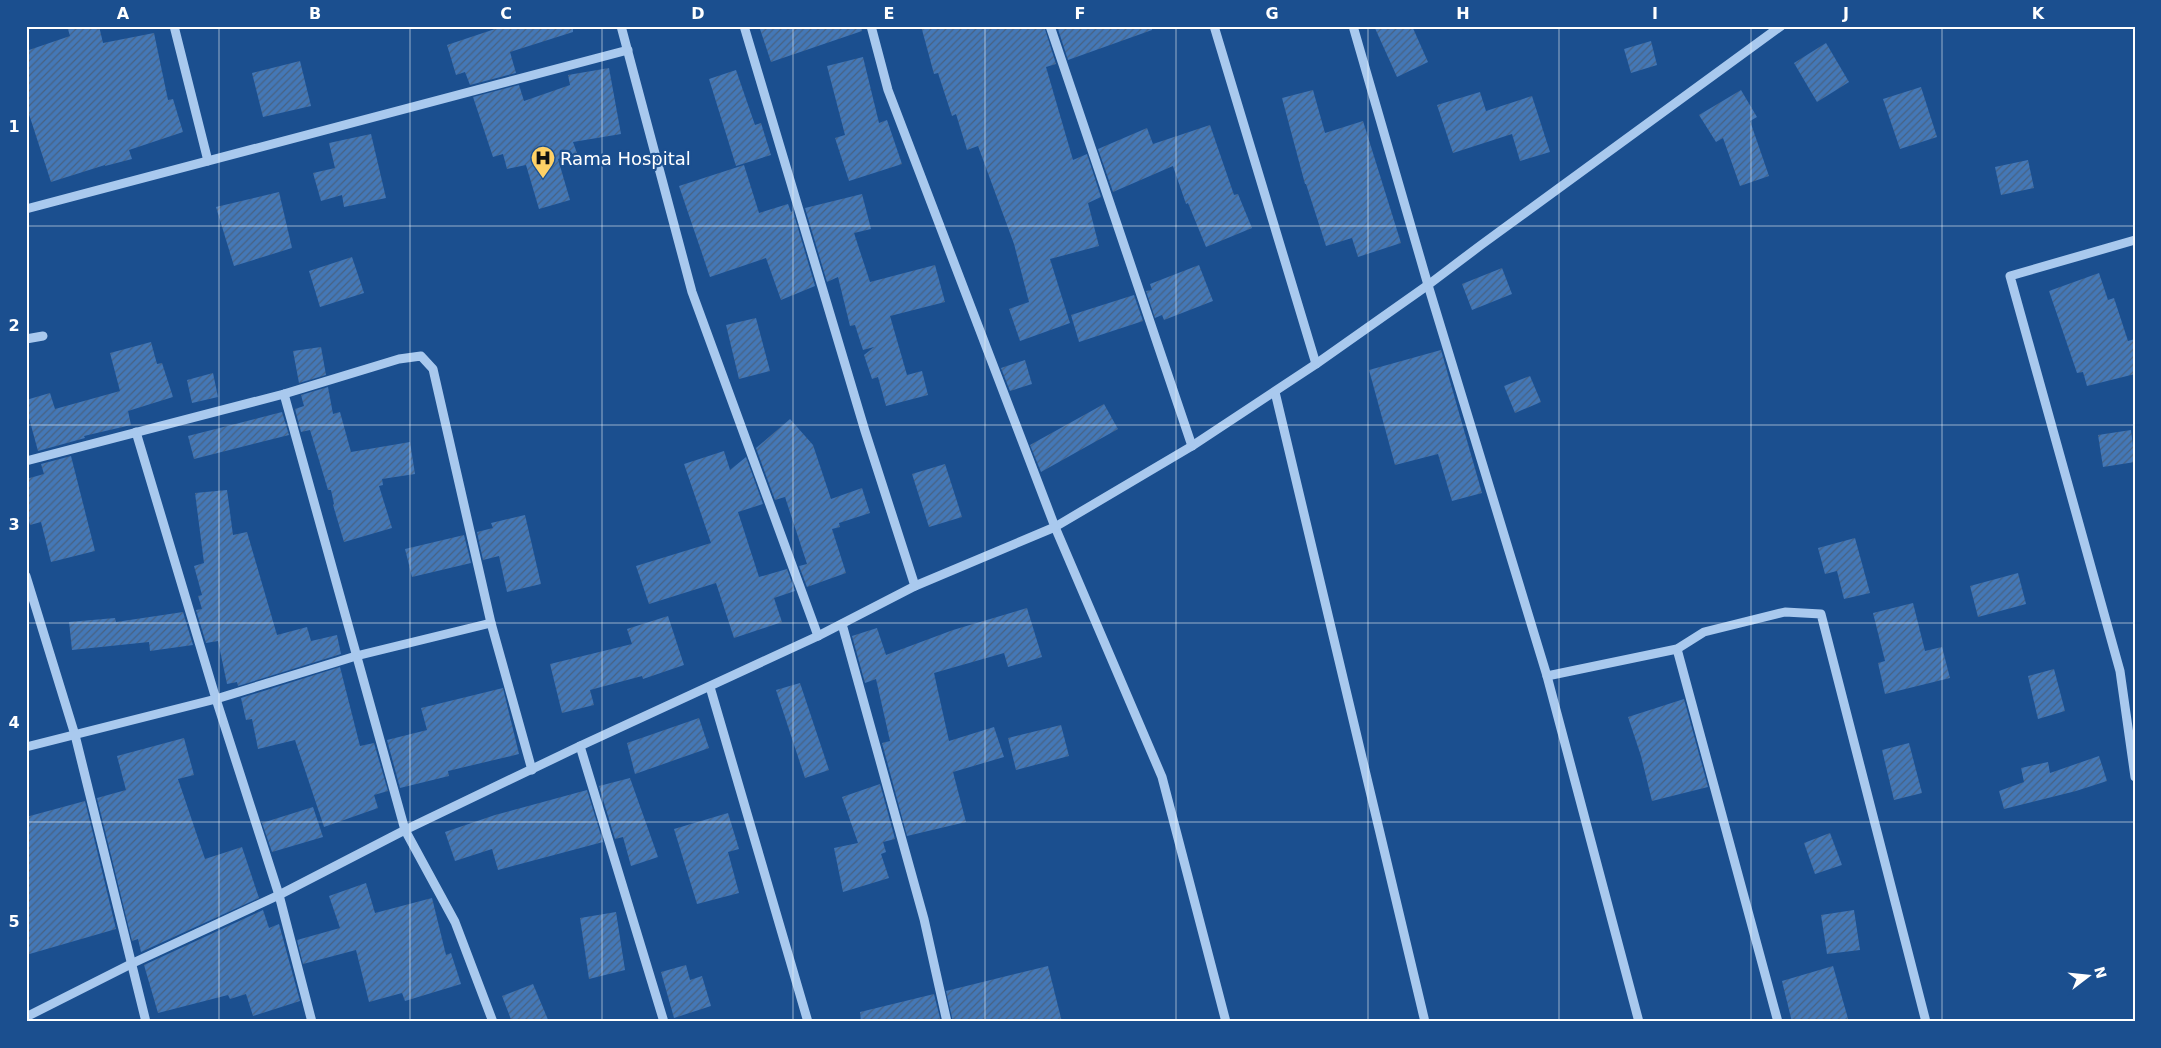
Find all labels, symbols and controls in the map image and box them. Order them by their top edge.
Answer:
text: A [117,4,130,23]
text: B [309,4,321,23]
text: C [500,4,512,23]
text: D [691,4,705,23]
text: E [884,4,894,23]
text: F [1075,4,1085,23]
text: G [1265,4,1279,23]
text: H [1456,4,1470,23]
text: I [1652,4,1658,23]
text: J [1842,4,1849,23]
text: K [2032,4,2045,23]
text: 1 [8,117,20,136]
hospital icon: Rama Hospital [530,145,556,179]
place label: Rama Hospital [560,148,691,169]
text: 2 [8,316,20,335]
text: 3 [8,515,20,534]
text: 4 [8,713,20,732]
text: 5 [8,912,20,931]
north arrow [2064,950,2114,1000]
text: N [2091,965,2110,980]

